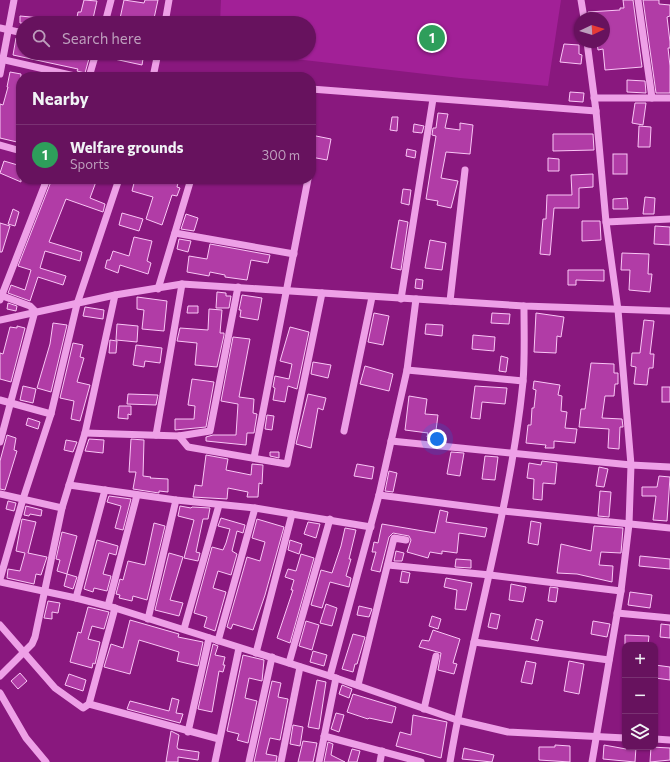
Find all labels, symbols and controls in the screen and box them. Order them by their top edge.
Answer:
north arrow [574,12,610,48]
search box [16,16,316,60]
pin: 1 [419,23,445,53]
icon: search [30,27,52,49]
text: Search here [62,29,141,47]
text: Nearby [32,88,89,109]
text: Welfare grounds [70,138,183,156]
text: 1 [42,147,48,163]
text: 300 m [262,147,300,163]
text: Sports [70,156,110,172]
your location [427,429,447,449]
map controls [622,642,658,750]
button: + [622,642,658,678]
button: − [622,678,658,714]
button: layers [622,714,658,750]

